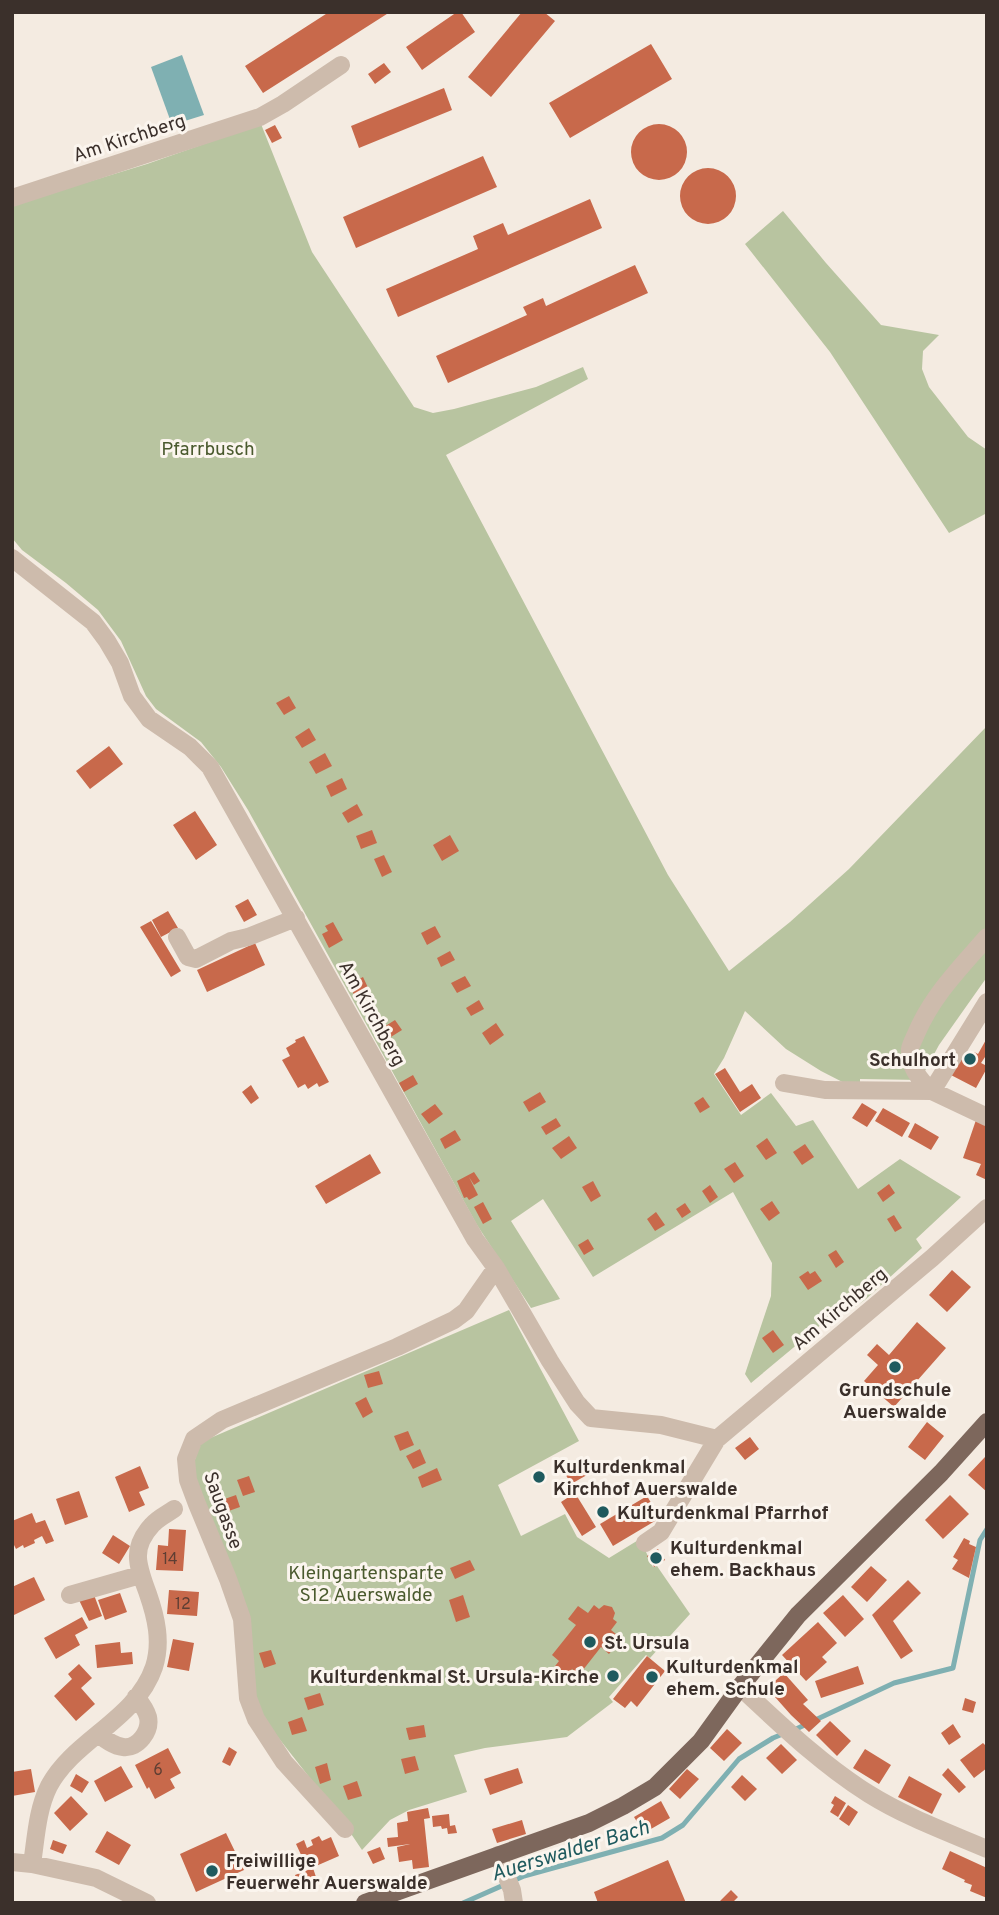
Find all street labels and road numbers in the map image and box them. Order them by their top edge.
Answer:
street label: Am Kirchberg [70,109,189,168]
street label: Am Kirchberg [332,957,410,1071]
street label: Am Kirchberg [788,1263,893,1356]
street label: Saugasse [197,1469,247,1553]

